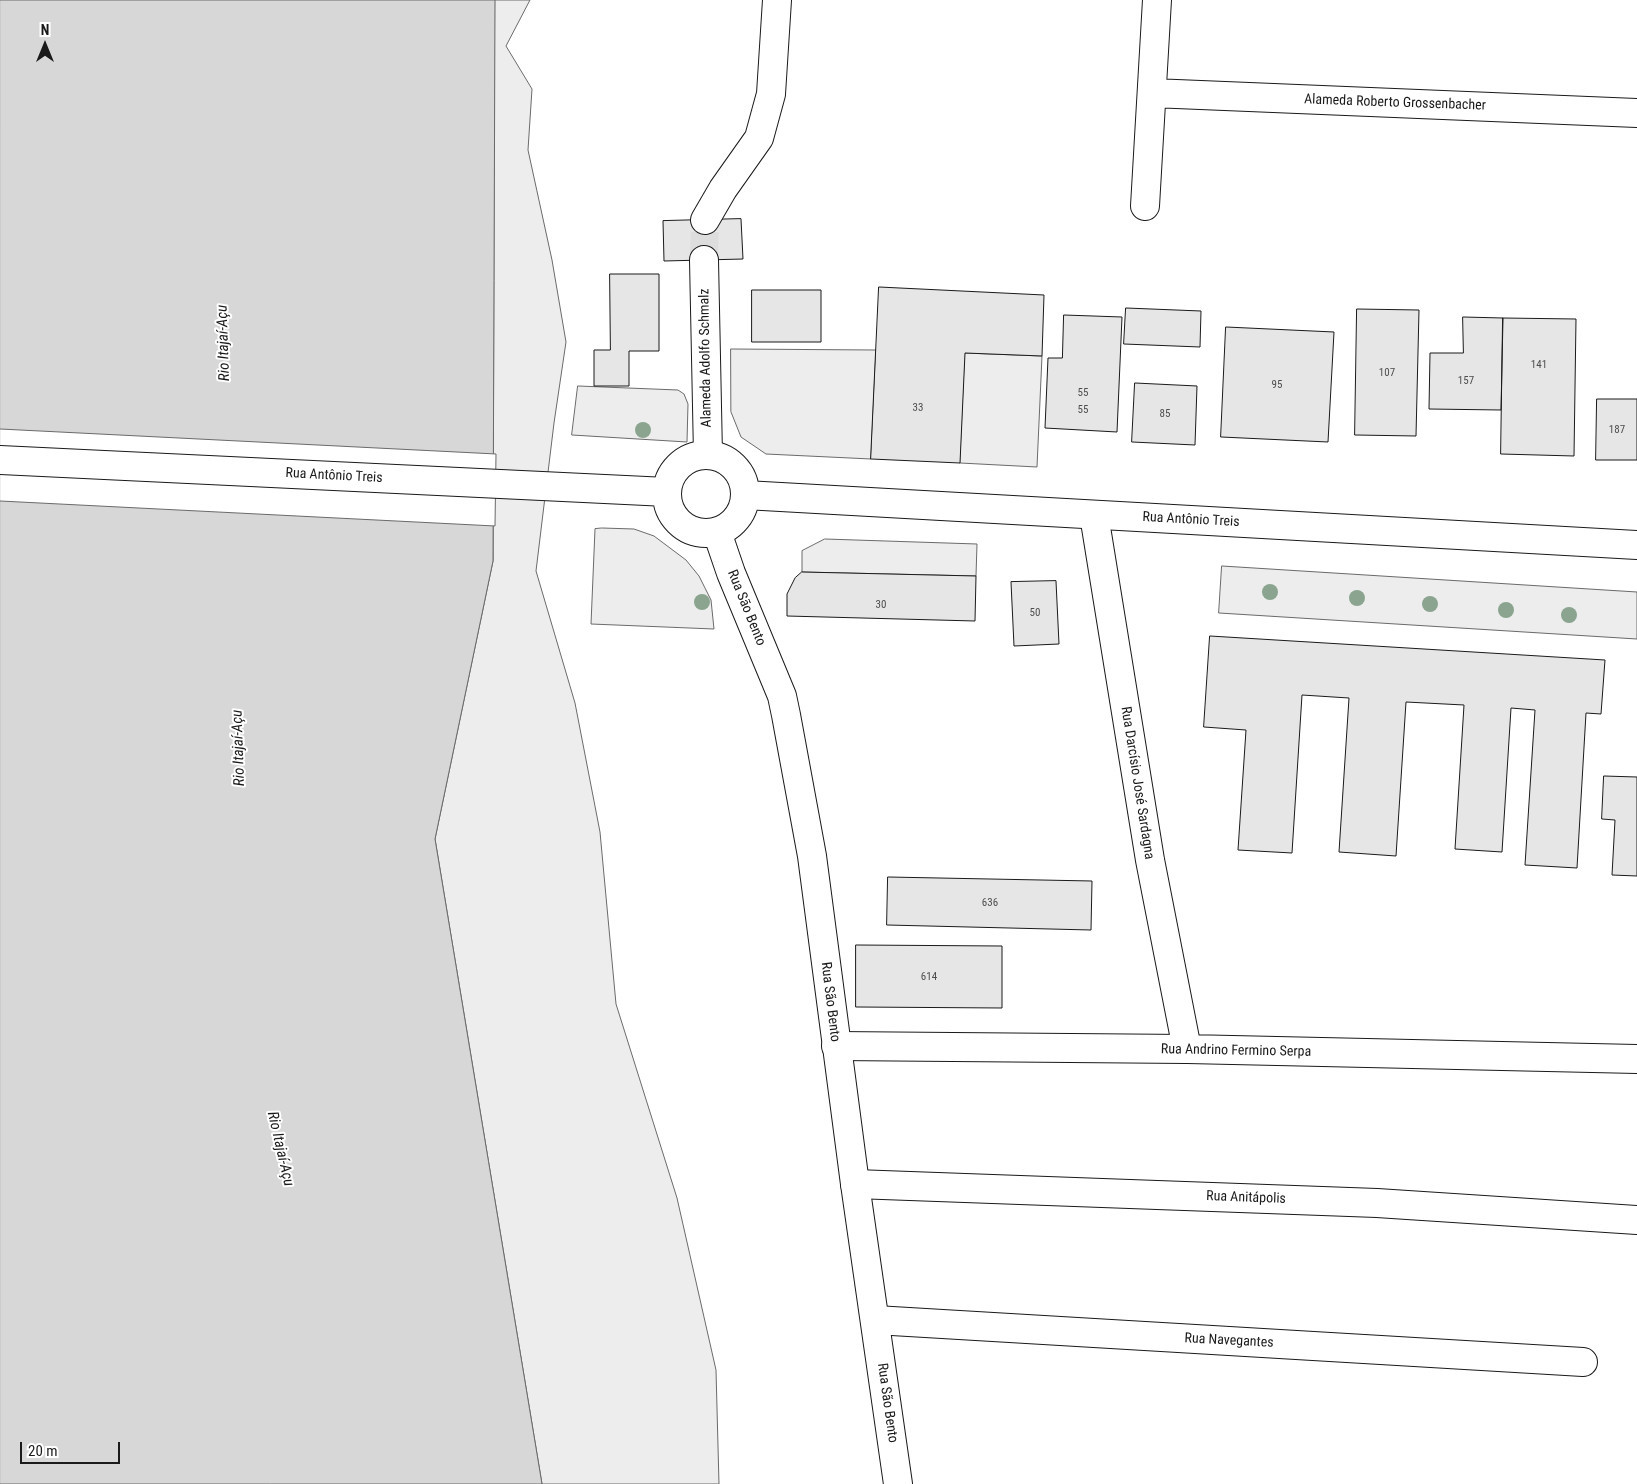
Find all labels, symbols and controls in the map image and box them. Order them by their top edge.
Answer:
north arrow [20,20,70,70]
text: N [41,22,49,38]
street label: Alameda Roberto Grossenbacher [1304,91,1486,115]
street label: Alameda Adolfo Schmalz [696,288,716,428]
water label: Rio Itajaí-Açu [214,305,234,381]
house number: 141 [1531,358,1547,372]
house number: 107 [1379,366,1395,380]
house number: 157 [1458,374,1474,388]
house number: 95 [1272,378,1282,392]
house number: 55 [1078,386,1088,400]
house number: 33 [913,401,923,415]
house number: 55 [1078,403,1088,417]
house number: 85 [1160,407,1170,421]
house number: 187 [1609,423,1625,437]
street label: Rua Antônio Treis [285,465,383,487]
street label: Rua Antônio Treis [1142,509,1240,531]
street label: Rua São Bento [723,568,769,648]
house number: 30 [876,598,886,612]
house number: 50 [1030,606,1040,620]
street label: Rua Darcísio José Sardagna [1117,705,1157,861]
water label: Rio Itajaí-Açu [229,710,249,786]
house number: 636 [982,896,998,910]
street label: Rua São Bento [817,961,843,1043]
house number: 614 [921,970,937,984]
street label: Rua Andrino Fermino Serpa [1161,1041,1311,1061]
water label: Rio Itajaí-Açu [263,1110,297,1188]
street label: Rua Anitápolis [1206,1188,1286,1208]
street label: Rua Navegantes [1184,1330,1274,1352]
street label: Rua São Bento [873,1362,901,1444]
scale bar [22,1432,122,1464]
text: 20 m [28,1442,58,1460]

